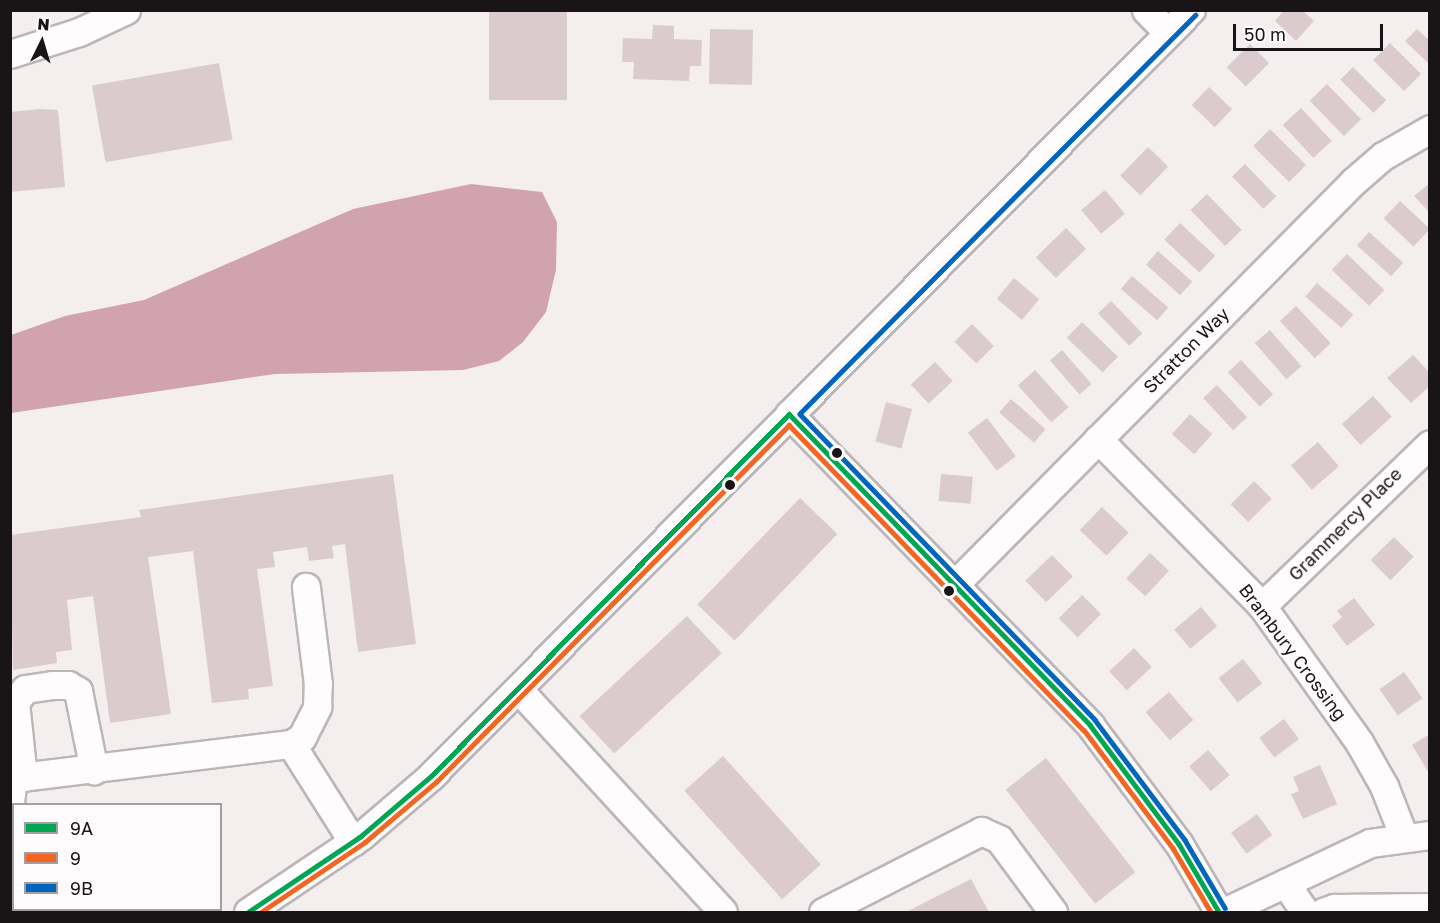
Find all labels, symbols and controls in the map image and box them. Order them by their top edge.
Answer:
north arrow [12,12,72,72]
scale bar [1236,12,1386,50]
text: N [37,14,50,35]
text: 50 m [1244,23,1286,45]
street label: Stratton Way [1139,303,1233,397]
unlabelled marker [831,447,843,459]
street label: Grammercy Place [1284,463,1406,585]
unlabelled marker [724,479,736,491]
street label: Brambury Crossing [1235,580,1351,724]
unlabelled marker [943,585,955,597]
legend [12,803,222,911]
text: 9A [70,817,93,839]
text: 9 [70,847,81,869]
text: 9B [70,877,93,899]

